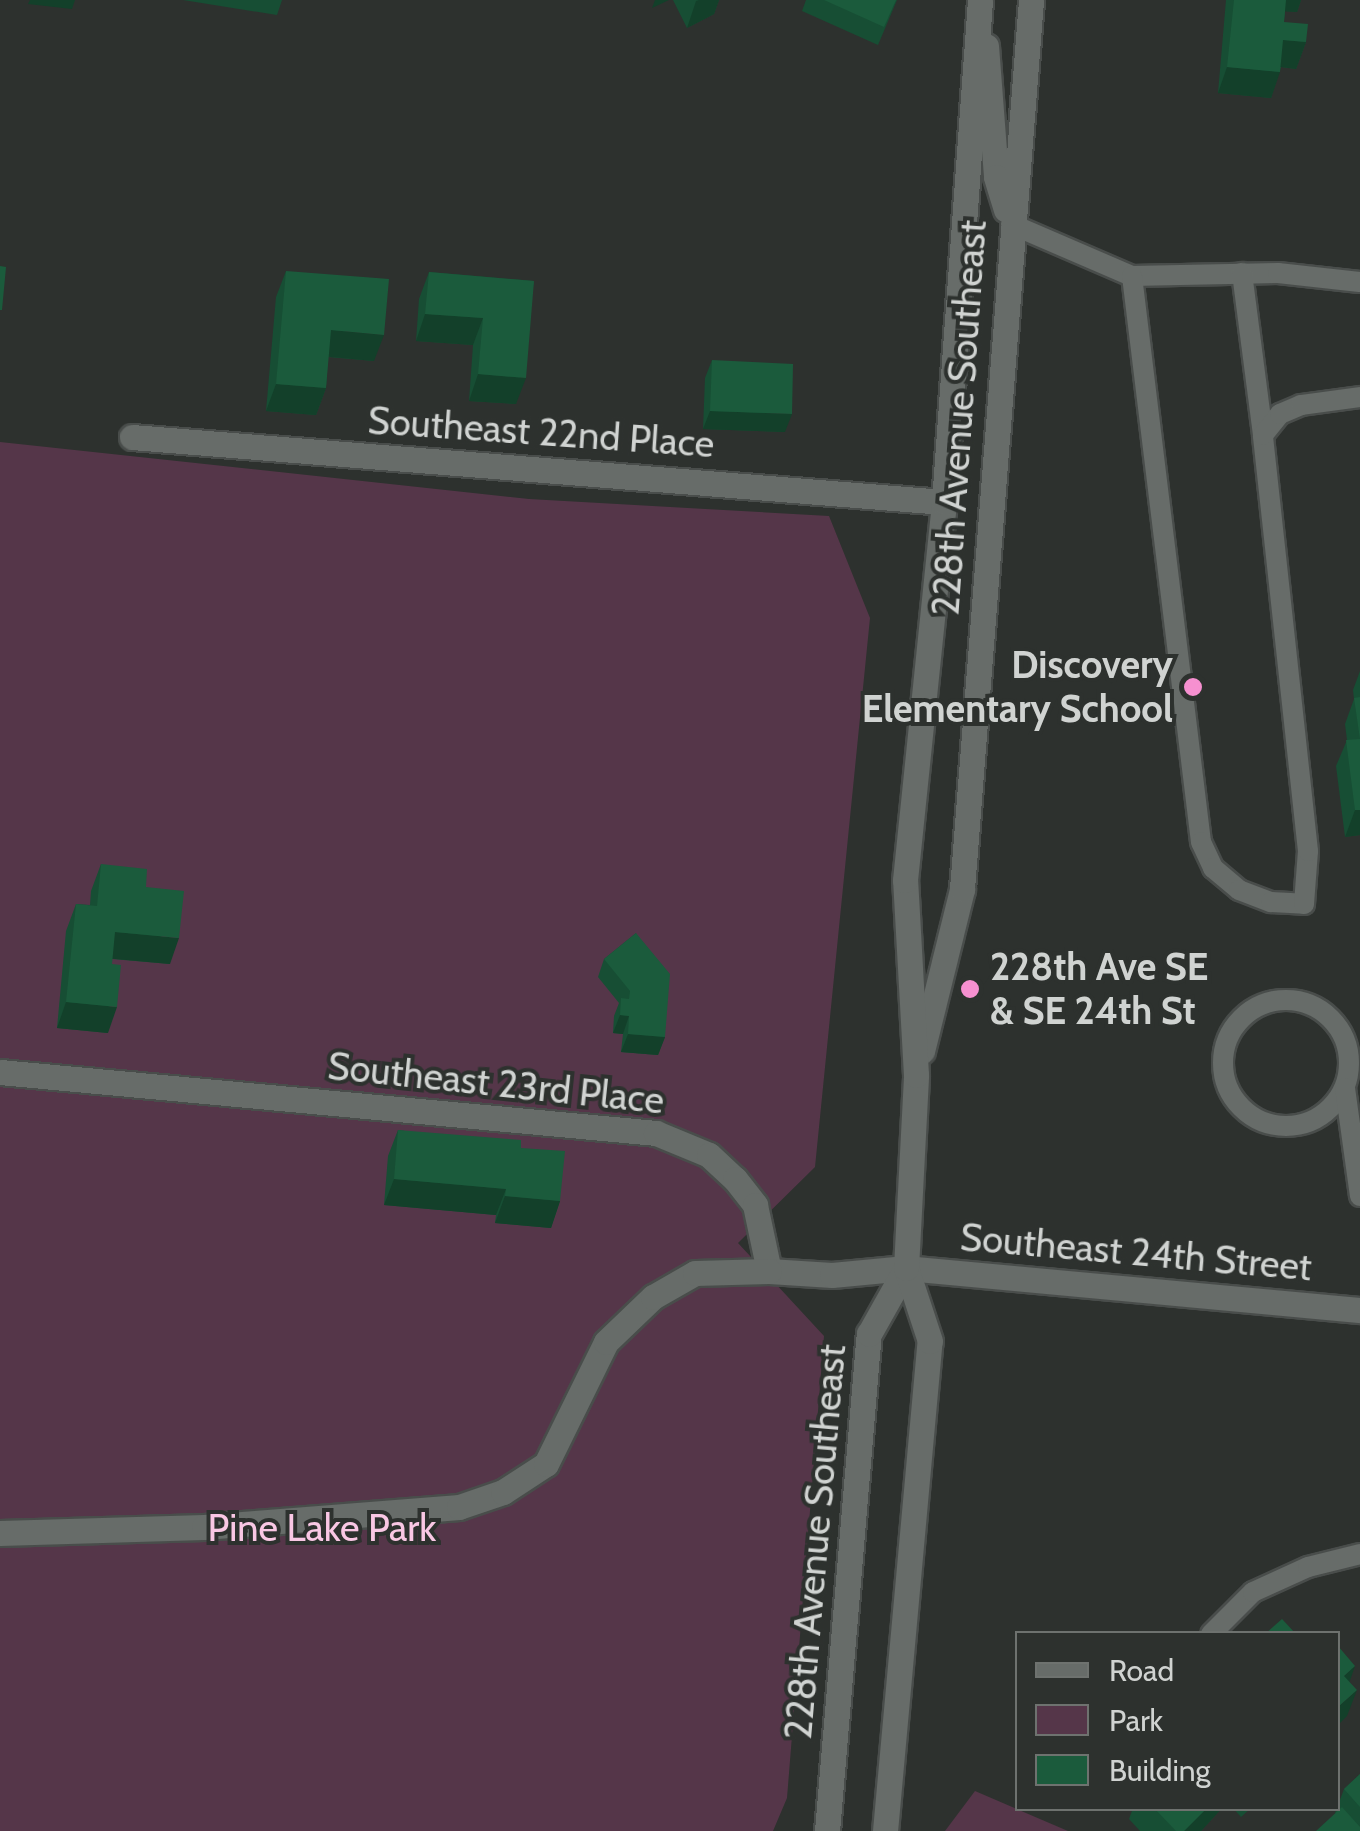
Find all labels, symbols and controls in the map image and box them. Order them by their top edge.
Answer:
street label: 228th Avenue Southeast [922,219,996,617]
street label: Southeast 22nd Place [366,397,716,467]
place label: Discovery Elementary School [862,642,1173,732]
marker: Discovery Elementary School [1182,676,1204,698]
place label: 228th Ave SE & SE 24th St [990,944,1208,1034]
marker: 228th Ave SE & SE 24th St [959,978,981,1000]
street label: Southeast 23rd Place [326,1043,666,1123]
street label: Southeast 24th Street [958,1214,1314,1290]
street label: 228th Avenue Southeast [775,1343,855,1741]
park label: Pine Lake Park [208,1505,436,1551]
legend [1015,1631,1340,1811]
text: Road [1109,1652,1174,1689]
text: Park [1109,1702,1163,1739]
text: Building [1109,1752,1211,1789]

